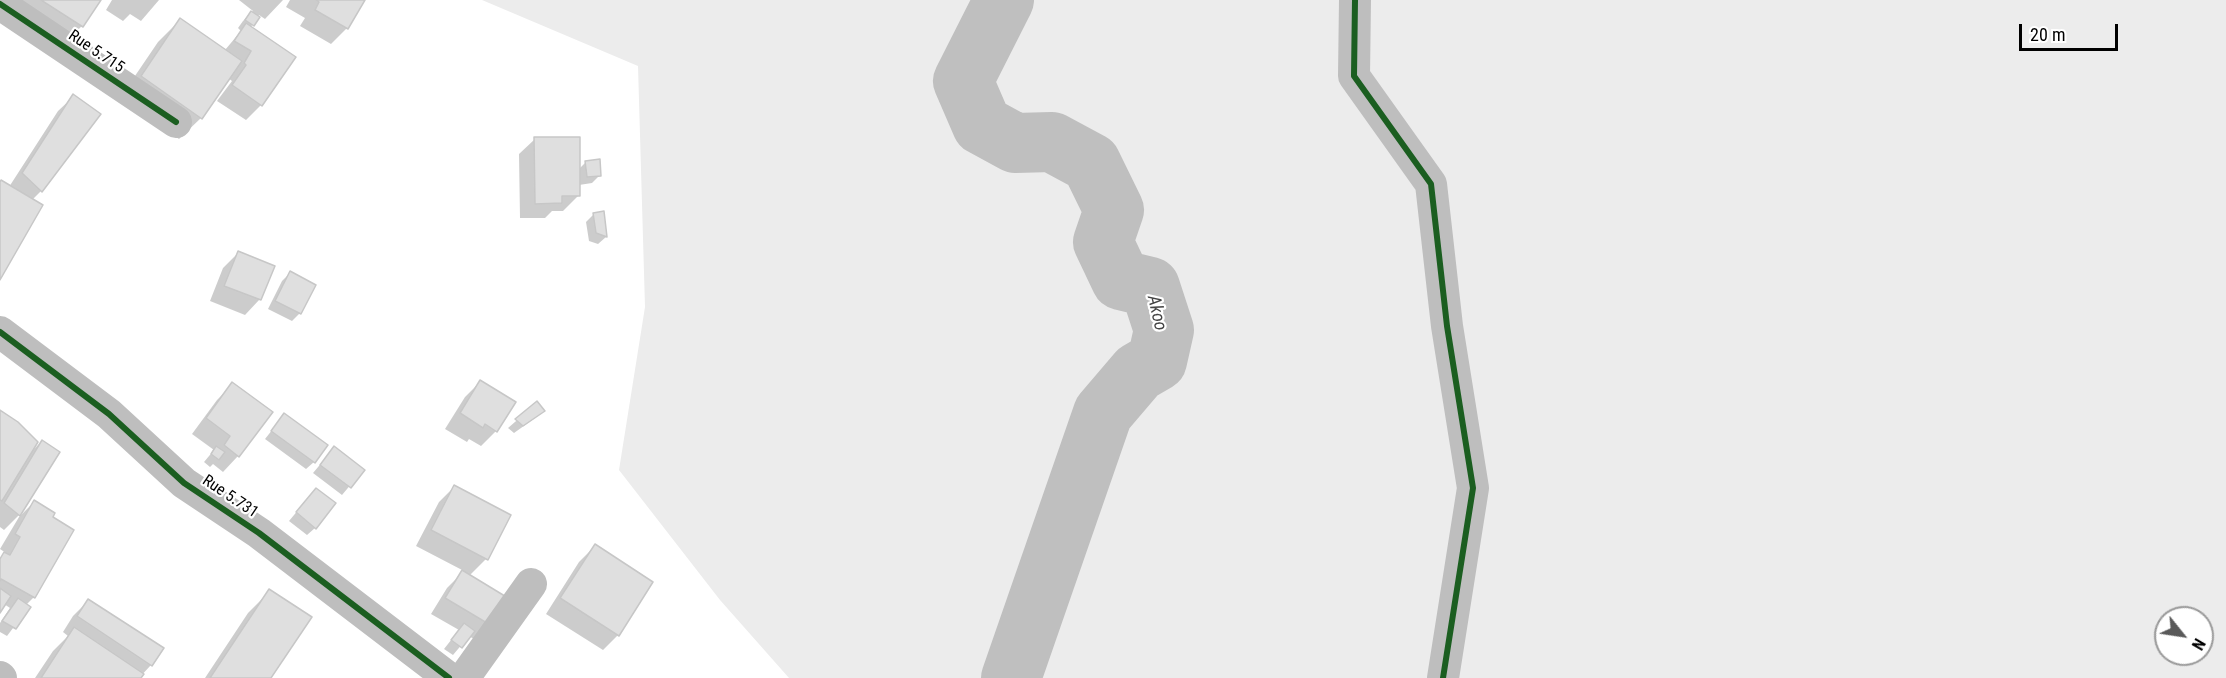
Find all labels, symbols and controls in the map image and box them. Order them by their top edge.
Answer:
scale bar [2022,12,2121,50]
text: 20 m [2030,24,2065,45]
street label: Rue 5.715 [64,26,128,78]
water label: Akoo [1141,293,1171,333]
street label: Rue 5.731 [198,471,262,523]
north arrow [2154,606,2214,666]
text: N [2188,635,2209,653]

